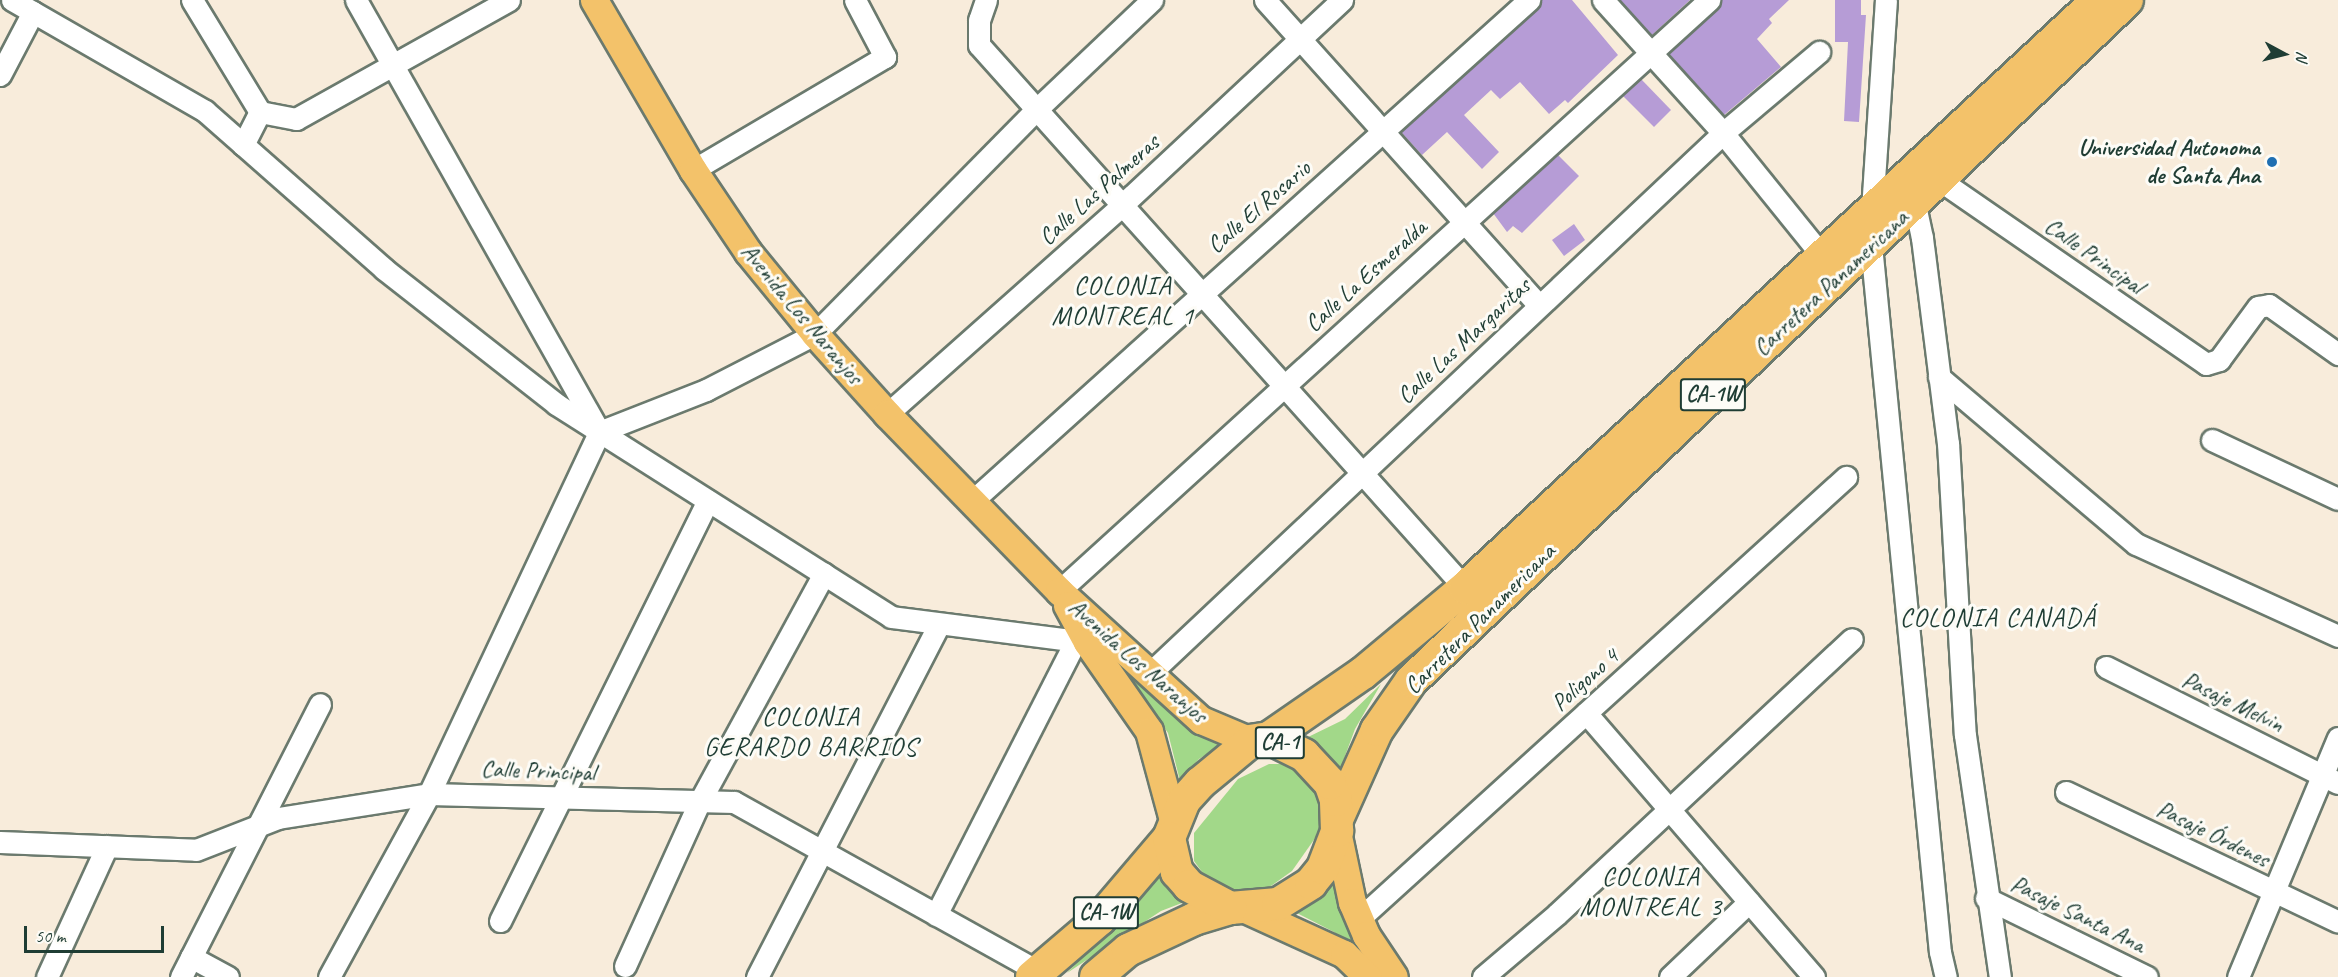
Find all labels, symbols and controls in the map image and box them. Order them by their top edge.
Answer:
north arrow [2254,24,2314,84]
text: N [2291,50,2312,62]
street label: Calle Las Palmeras [1033,128,1165,252]
place label: Universidad Autonoma de Santa Ana [2078,134,2260,190]
street label: Calle El Rosario [1202,155,1316,259]
marker: Universidad Autonoma de Santa Ana [2265,155,2279,169]
street label: Carretera Panamericana [1747,203,1915,363]
street label: Calle Principal [2039,211,2149,301]
street label: Calle La Esmeralda [1299,213,1433,339]
street label: Avenida Los Naranjos [734,237,870,391]
district label: COLONIA MONTREAL 1 [1052,270,1194,332]
street label: Calle Las Margaritas [1391,272,1537,410]
road number: CA-1W [1678,376,1748,414]
street label: Carretera Panamericana [1398,537,1562,701]
street label: Avenida Los Naranjos [1062,592,1214,730]
district label: COLONIA CANADÁ [1901,602,2095,634]
street label: Poligono 4 [1546,642,1624,718]
street label: Pasaje Melvin [2177,665,2289,739]
district label: COLONIA GERARDO BARRIOS [706,701,916,762]
road number: CA-1 [1254,724,1306,762]
street label: Calle Principal [480,755,596,787]
street label: Pasaje Órdenes [2152,794,2274,874]
district label: COLONIA MONTREAL 3 [1580,861,1722,922]
street label: Pasaje Santa Ana [2006,869,2150,959]
road number: CA-1W [1072,894,1140,932]
scale bar [27,914,166,952]
text: 50 m [35,925,66,947]

